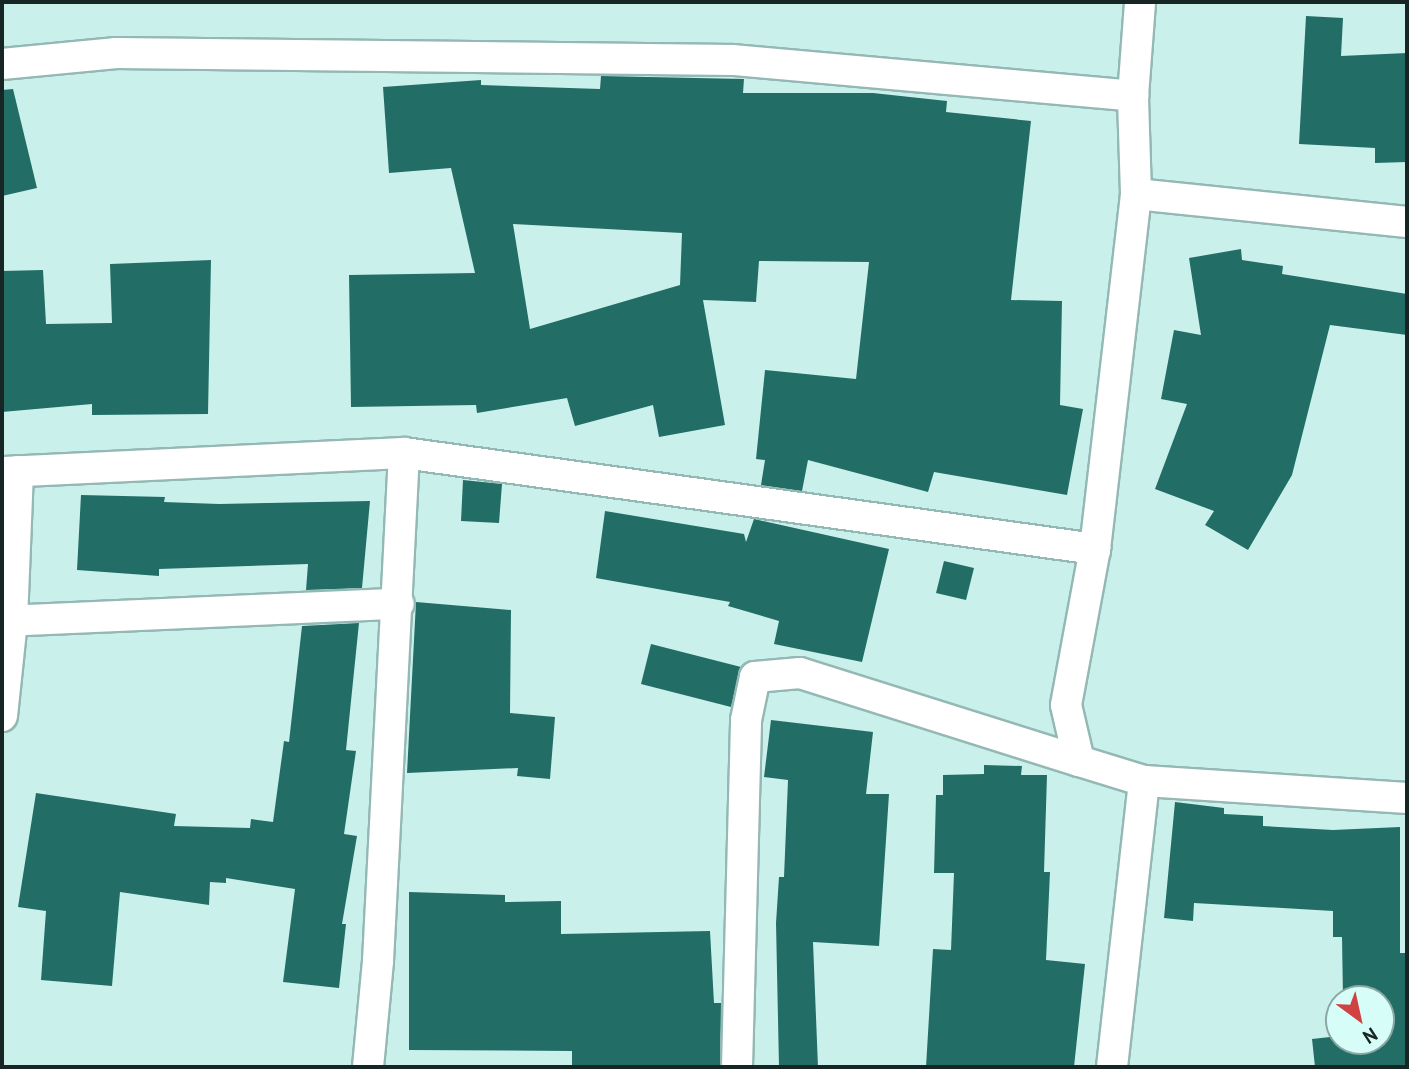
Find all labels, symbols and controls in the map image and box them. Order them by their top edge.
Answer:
north arrow [1325,985,1395,1055]
text: N [1359,1022,1382,1049]

